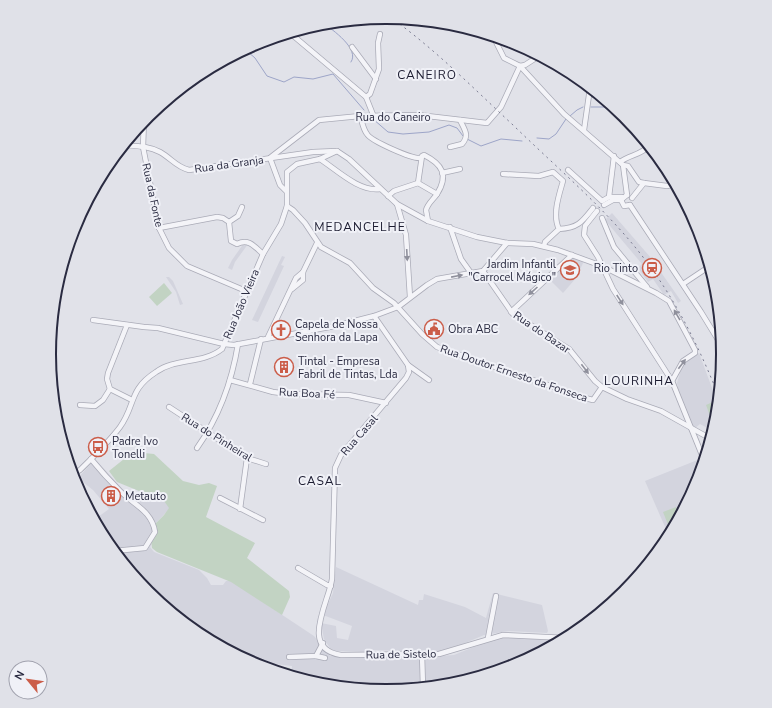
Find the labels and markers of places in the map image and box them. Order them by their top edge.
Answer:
place label: Jardim Infantil "Carrocel Mágico" [468,257,557,285]
station icon: Rio Tinto [641,257,663,279]
school or university icon: Jardim Infantil "Carrocel Mágico" [559,259,581,281]
place label: Rio Tinto [594,261,638,276]
place label: Capela de Nossa Senhora da Lapa [295,317,378,345]
public building icon: Obra ABC [423,318,445,340]
church icon: Capela de Nossa Senhora da Lapa [270,319,292,341]
place label: Obra ABC [448,322,498,337]
place label: Tintal - Empresa Fabril de Tintas, Lda [298,354,398,382]
building icon: Tintal - Empresa Fabril de Tintas, Lda [273,356,295,378]
place label: Padre Ivo Tonelli [112,434,158,462]
bus stop icon: Padre Ivo Tonelli [87,436,109,458]
building icon: Metauto [100,485,122,507]
place label: Metauto [125,489,166,504]

